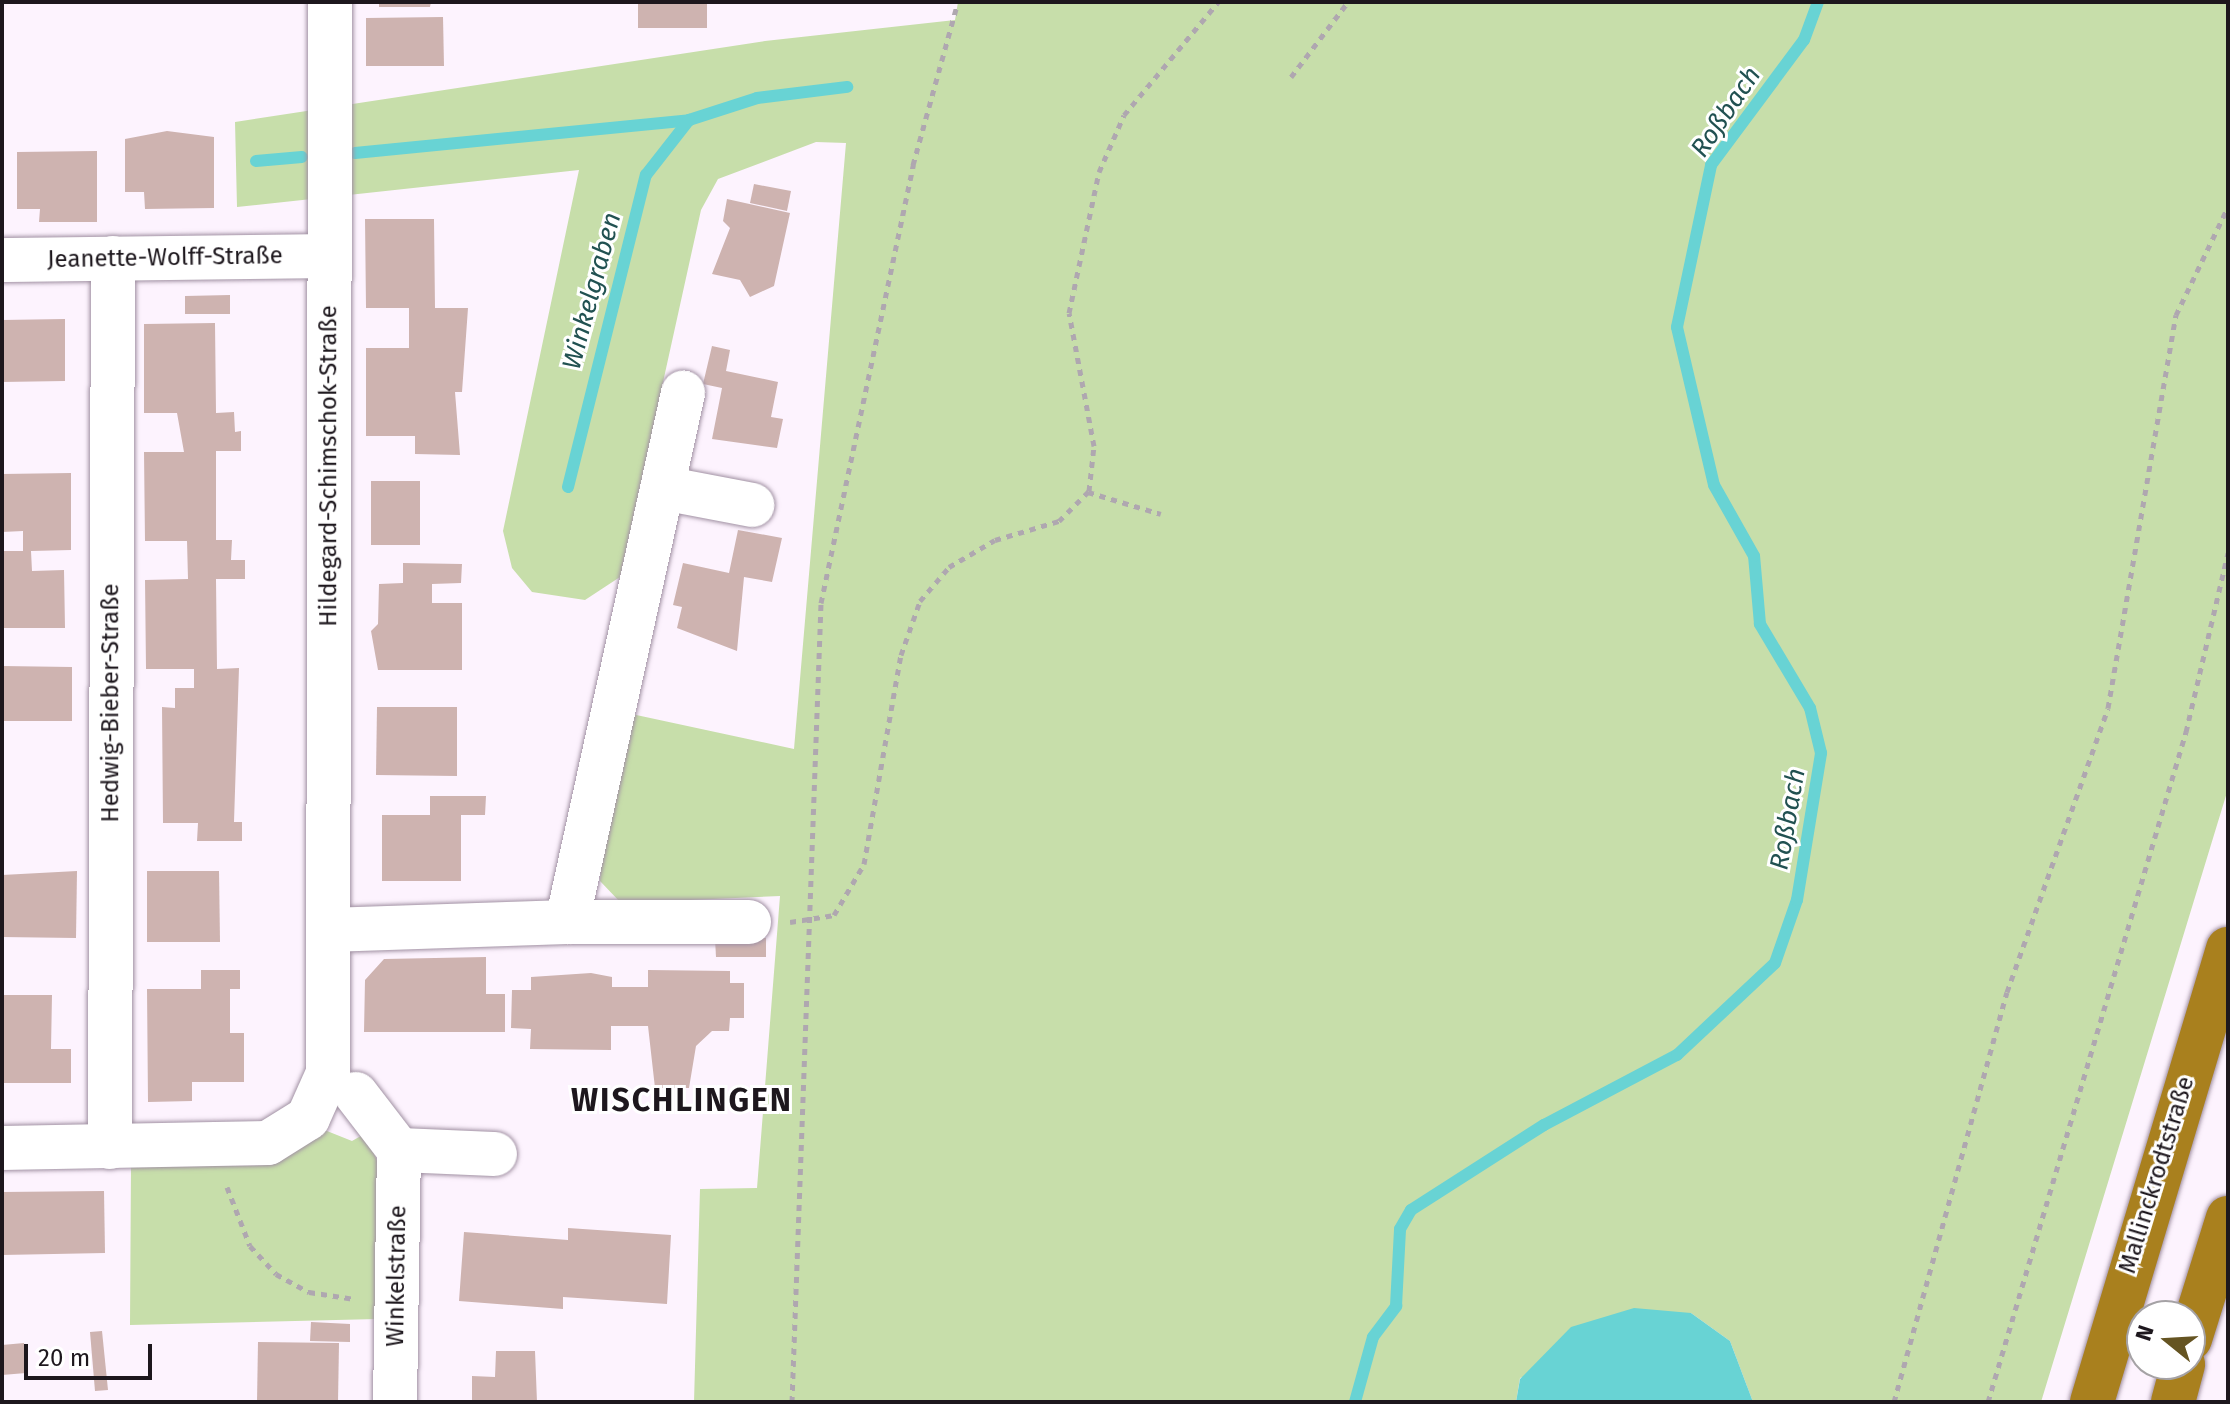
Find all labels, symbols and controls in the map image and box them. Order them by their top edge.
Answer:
water label: Roßbach [1684,61,1768,163]
water label: Winkelgraben [556,209,628,373]
street label: Jeanette-Wolff-Straße [47,242,283,274]
street label: Hildegard-Schimschok-Straße [315,305,343,627]
street label: Hedwig-Bieber-Straße [97,583,125,823]
water label: Roßbach [1764,766,1812,872]
street label: Mallinckrodtstraße [2113,1073,2201,1277]
district label: WISCHLINGEN [571,1081,793,1119]
street label: Winkelstraße [381,1205,413,1347]
north arrow [2126,1300,2206,1380]
text: N [2130,1322,2160,1344]
scale bar [28,1328,156,1378]
text: 20 m [38,1344,90,1372]

